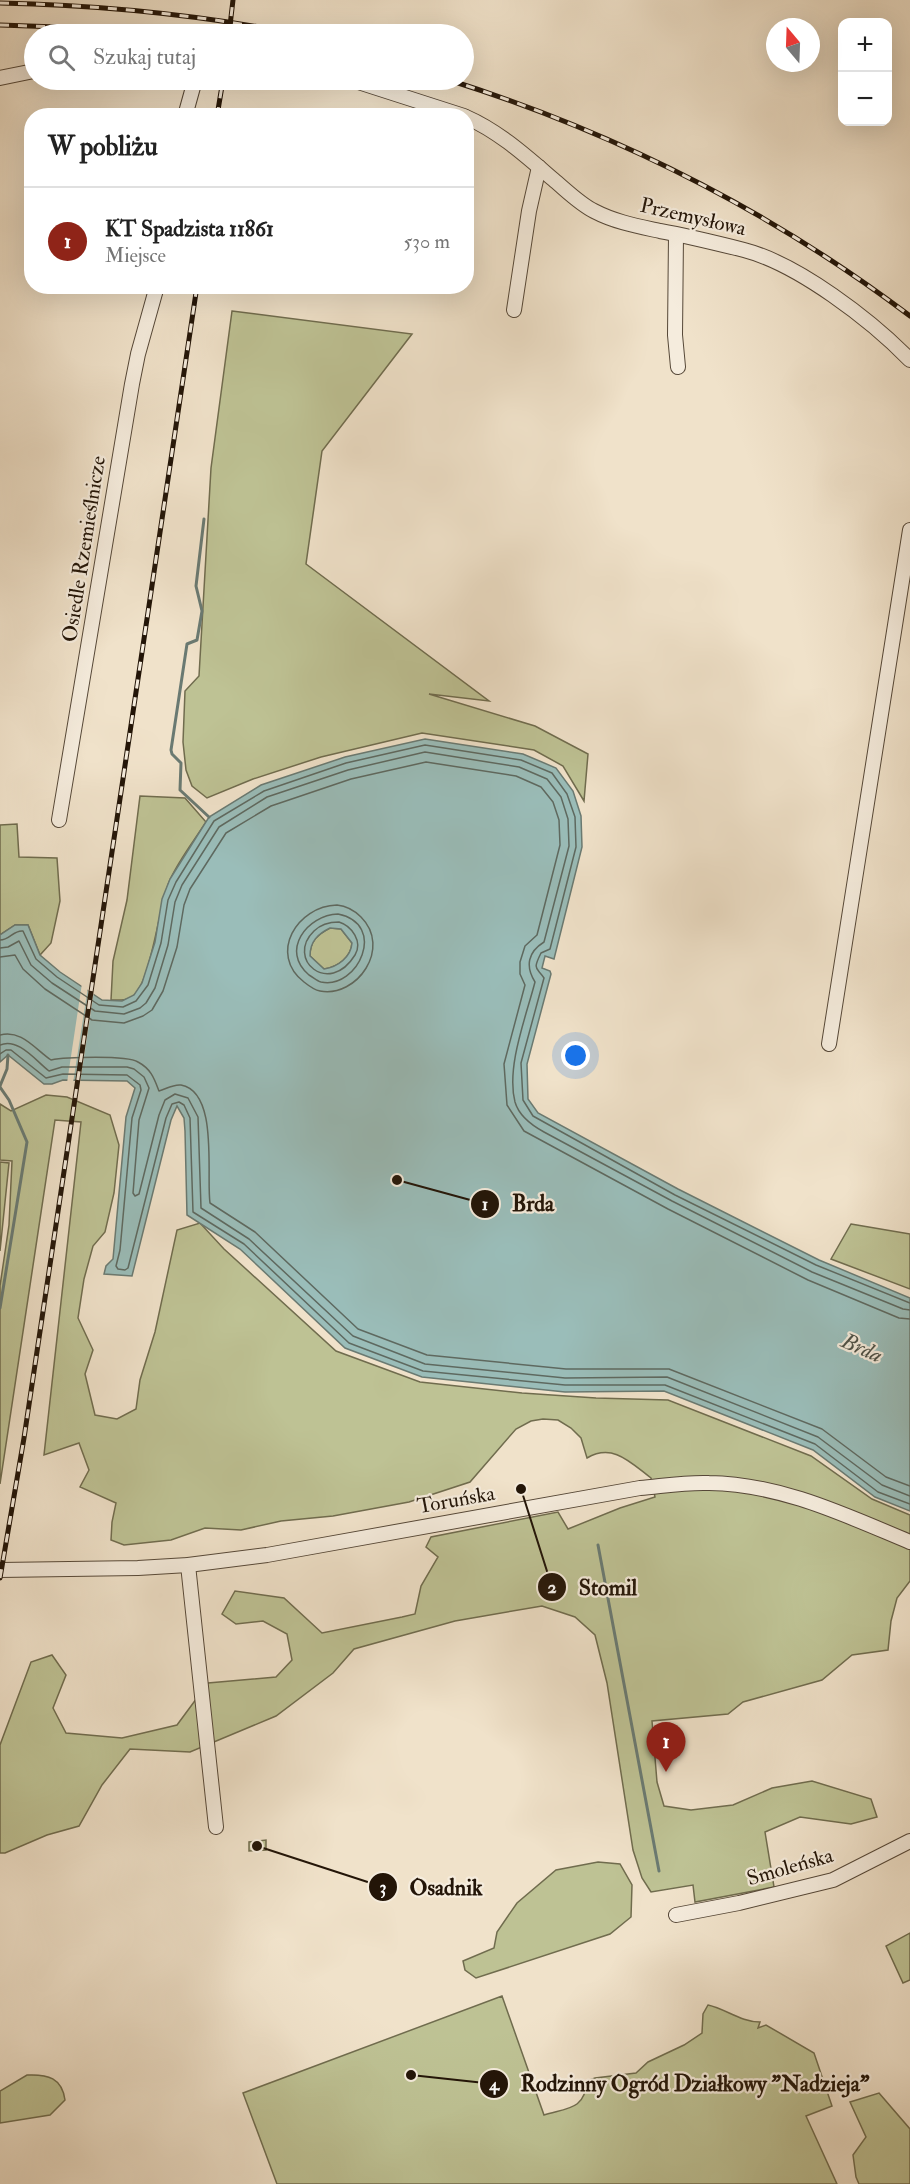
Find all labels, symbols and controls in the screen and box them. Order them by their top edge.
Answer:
north arrow [766,18,820,72]
map controls [838,18,892,126]
button: + [838,18,892,72]
search box [24,24,474,90]
icon: search [45,41,78,74]
text: Szukaj tutaj [93,43,196,71]
button: − [838,72,892,126]
text: W pobliżu [48,131,158,163]
street label: Przemysłowa [637,192,749,242]
text: KT Spadzista 11861 [105,215,274,243]
text: 1 [64,229,71,254]
text: 530 m [404,229,450,254]
text: Miejsce [105,243,166,268]
street label: Osiedle Rzemieślnicze [56,454,112,644]
your location [561,1041,590,1070]
callout: Brda [470,1184,566,1224]
text: Brda [512,1190,555,1218]
text: 1 [482,1193,488,1216]
water label: Brda [836,1326,887,1369]
street label: Toruńska [415,1480,497,1520]
callout: Stomil [537,1567,649,1607]
text: Stomil [579,1574,638,1602]
text: 2 [547,1576,557,1599]
pin: 1 [646,1722,686,1772]
street label: Smoleńska [744,1842,837,1892]
callout: Osadnik [368,1867,495,1907]
text: Osadnik [409,1874,483,1902]
text: 3 [380,1876,387,1899]
callout: Rodzinny Ogród Działkowy "Nadzieja" [479,2064,882,2104]
text: Rodzinny Ogród Działkowy "Nadzieja" [521,2070,870,2099]
text: 4 [488,2073,500,2096]

